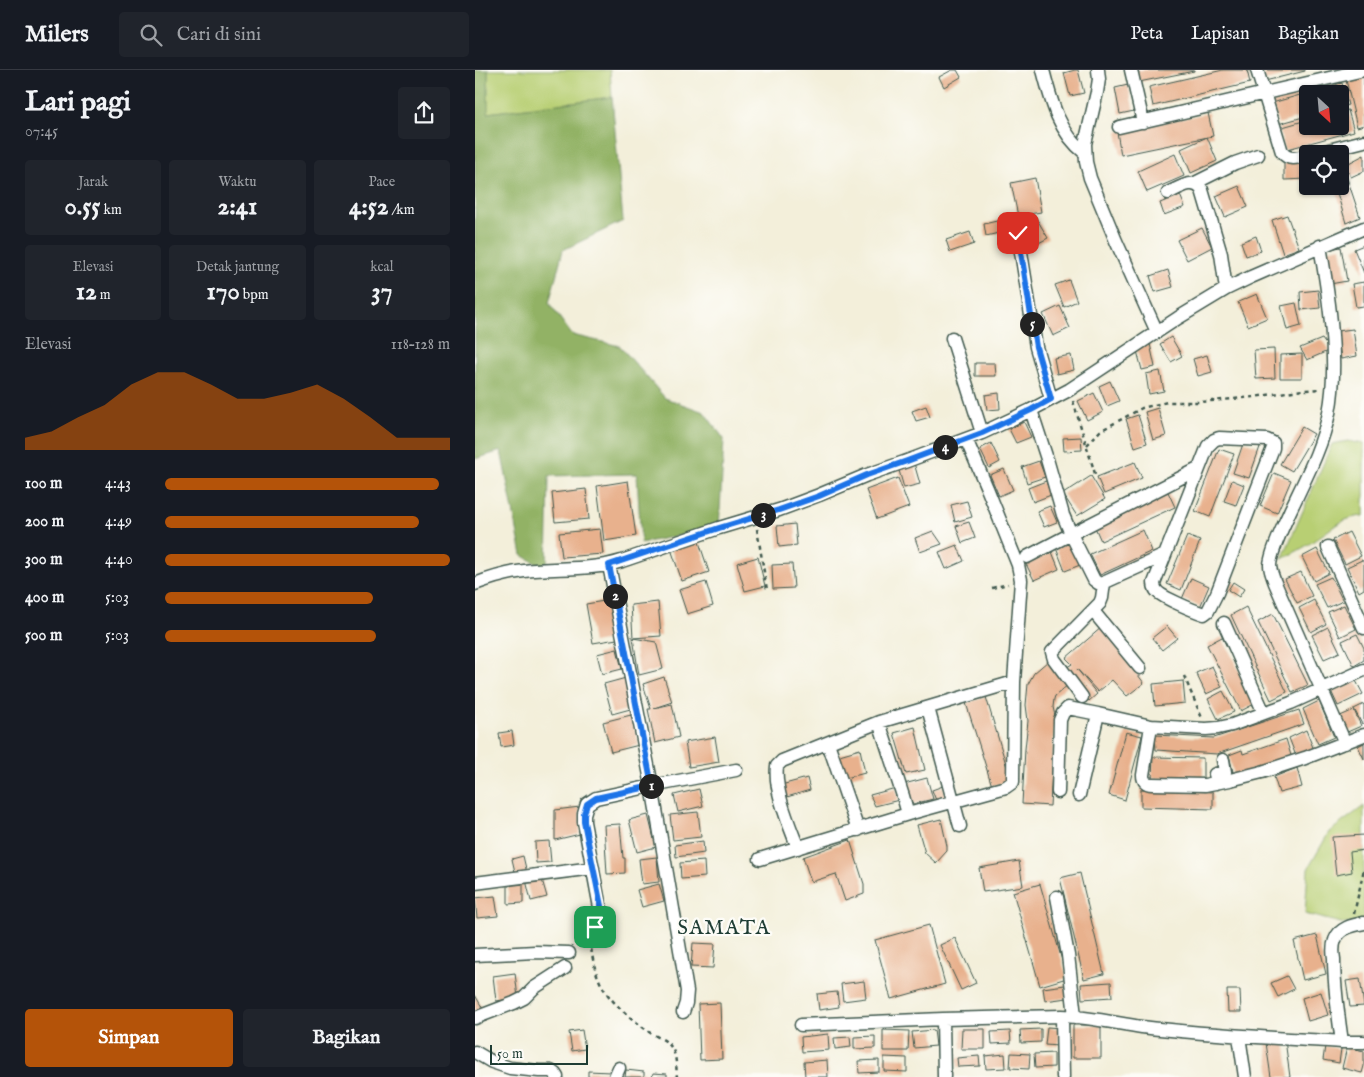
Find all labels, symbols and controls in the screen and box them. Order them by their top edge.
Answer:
search box [119,12,469,57]
text: Milers [25,19,89,50]
icon: search [137,21,165,49]
text: Cari di sini [177,23,261,47]
text: Peta [1131,23,1163,46]
text: Lapisan [1191,23,1250,46]
text: Bagikan [1278,23,1339,46]
text: Lari pagi [25,85,131,120]
north arrow [1299,85,1349,135]
map controls [1299,85,1349,195]
button: share [398,87,450,139]
text: 07:45 [25,122,58,142]
button: locate [1299,145,1349,195]
text: Jarak [78,173,108,191]
text: Waktu [218,173,257,191]
text: Pace [369,173,395,191]
text: 0.55 [65,191,100,223]
text: 2:41 [218,191,257,223]
text: 4:52 [349,191,389,223]
text: km [100,201,122,219]
text: /km [389,201,415,219]
pin [997,212,1039,254]
icon: check [1004,219,1032,247]
text: Elevasi [73,258,114,276]
text: Detak jantung [196,258,279,276]
text: kcal [370,258,393,276]
text: 12 [76,276,97,308]
text: 170 [206,276,240,308]
text: 37 [371,276,392,308]
text: m [97,286,111,304]
text: bpm [240,286,269,304]
pin: 5 [1019,312,1045,336]
text: 5 [1030,315,1035,333]
text: Elevasi [25,335,72,355]
text: 118–128 m [391,335,450,355]
pin: 4 [933,434,957,460]
text: 4 [942,438,949,456]
text: 100 m [25,474,62,494]
text: 4:43 [105,474,131,494]
pin: 3 [751,502,775,528]
text: 3 [761,506,766,524]
text: 200 m [25,512,64,532]
text: 4:49 [105,512,132,532]
text: 300 m [25,550,63,570]
text: 4:40 [105,550,133,570]
pin: 2 [603,584,627,608]
text: 2 [612,587,619,605]
text: 400 m [25,588,64,608]
text: 5:03 [105,588,129,608]
text: 500 m [25,626,62,646]
text: 5:03 [105,626,129,646]
pin: 1 [639,774,663,798]
text: 1 [649,777,654,795]
pin [574,906,616,948]
icon: arrive [581,913,609,941]
district label: SAMATA [677,915,771,942]
button: Simpan [25,1009,233,1067]
button: Bagikan [243,1009,450,1067]
scale bar [490,1042,587,1065]
text: 50 m [497,1045,523,1063]

